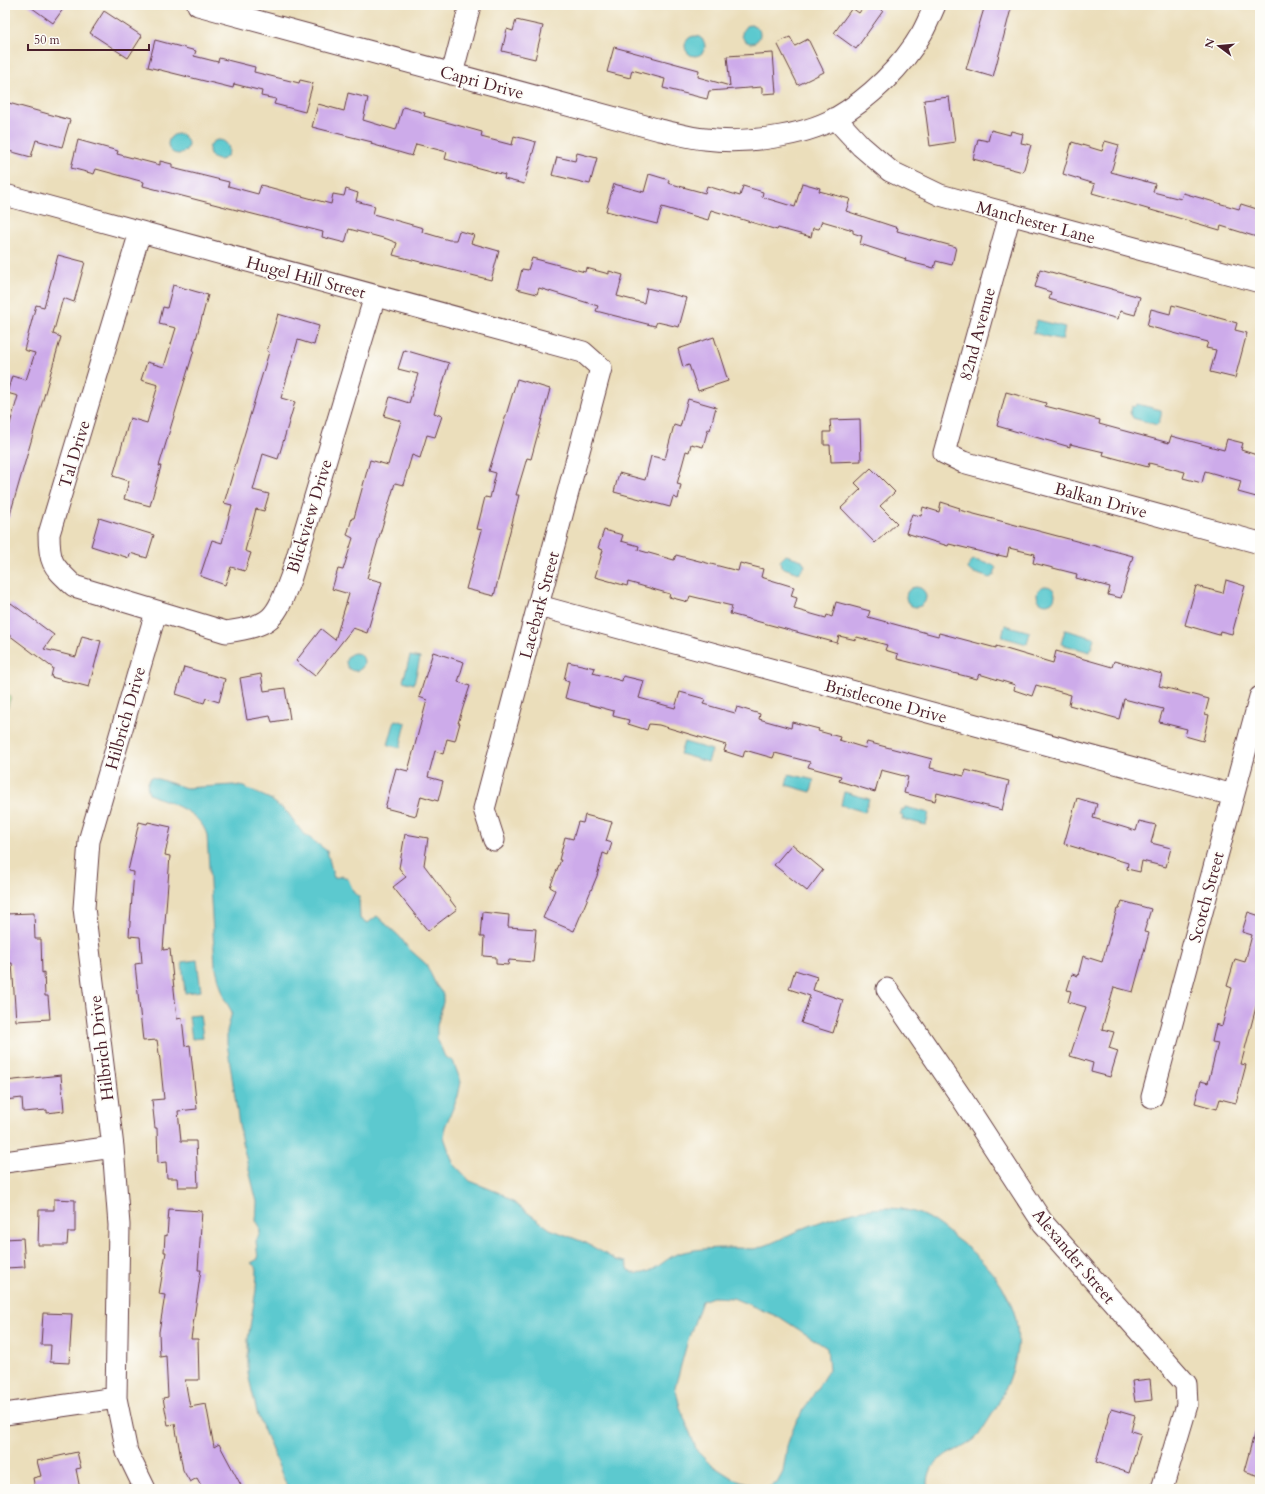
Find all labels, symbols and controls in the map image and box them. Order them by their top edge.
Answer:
scale bar [28,26,149,52]
north arrow [1199,26,1239,66]
text: 50 m [34,32,61,48]
text: N [1201,36,1219,50]
street label: Capri Drive [437,60,526,105]
street label: Manchester Lane [974,196,1098,249]
street label: Hugel Hill Street [244,250,369,305]
street label: 82nd Avenue [954,285,1001,383]
street label: Tal Drive [53,417,96,491]
street label: Blickview Drive [281,456,338,576]
street label: Balkan Drive [1052,477,1150,524]
street label: Lacebark Street [514,548,565,661]
street label: Hilbrich Drive [100,664,151,772]
street label: Bristlecone Drive [822,674,950,729]
street label: Scotch Street [1183,848,1230,945]
street label: Hilbrich Drive [84,994,119,1102]
street label: Alexander Street [1027,1204,1121,1309]

